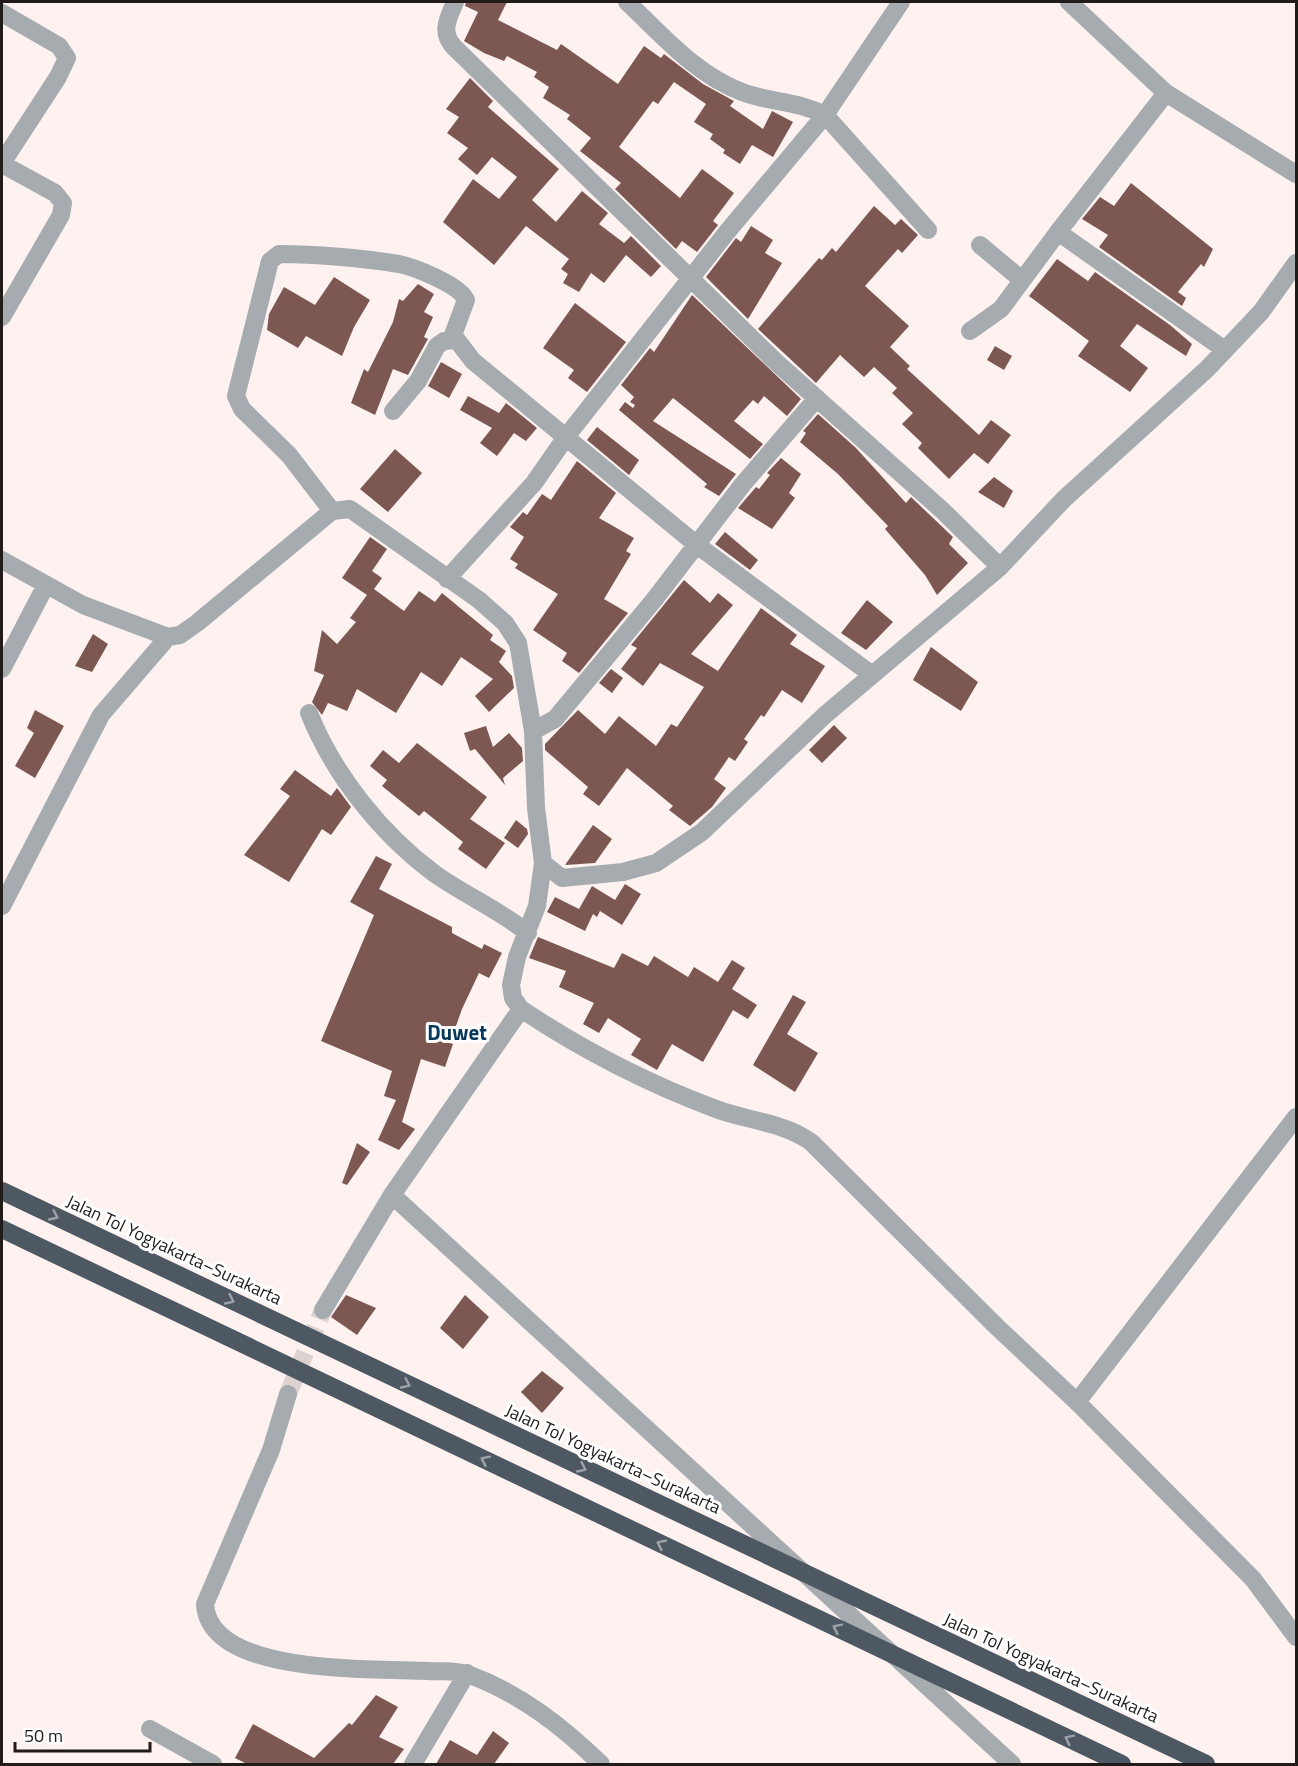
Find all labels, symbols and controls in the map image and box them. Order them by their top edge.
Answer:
district label: Duwet [427,1016,487,1048]
street label: Jalan Tol Yogyakarta–Surakarta [62,1188,286,1311]
one-way arrow [48,1209,59,1221]
one-way arrow [224,1292,235,1304]
one-way arrow [400,1376,411,1388]
street label: Jalan Tol Yogyakarta–Surakarta [501,1397,725,1520]
one-way arrow [480,1455,491,1467]
one-way arrow [576,1460,587,1472]
one-way arrow [656,1539,667,1551]
street label: Jalan Tol Yogyakarta–Surakarta [939,1606,1163,1729]
one-way arrow [832,1624,843,1635]
scale bar [15,1715,150,1753]
text: 50 m [24,1722,63,1749]
one-way arrow [1065,1735,1076,1747]

